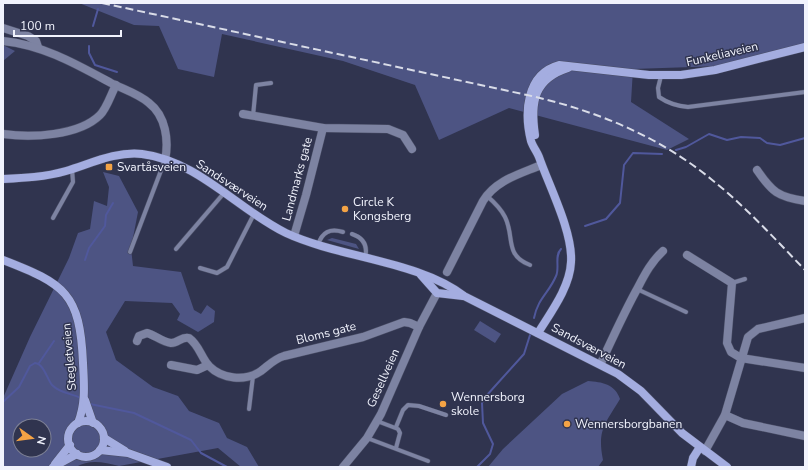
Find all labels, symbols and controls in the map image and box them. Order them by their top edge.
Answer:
scale bar [14,12,121,38]
text: 100 m [20,18,55,34]
street label: Funkeliaveien [684,38,760,70]
street label: Landmarks gate [278,135,316,223]
street label: Sandsværveien [193,156,271,214]
place label: Svartåsveien [117,159,186,175]
marker: Svartåsveien [104,162,114,172]
place label: Circle K Kongsberg [353,194,411,224]
marker: Circle K Kongsberg [340,204,350,214]
street label: Bloms gate [294,318,358,348]
street label: Sandsværveien [549,320,629,372]
street label: Stegletveien [58,323,80,391]
street label: Gesellveien [363,346,403,410]
place label: Wennersborg skole [451,389,525,419]
marker: Wennersborg skole [438,399,448,409]
place label: Wennersborgbanen [575,416,682,432]
north arrow [12,418,52,458]
marker: Wennersborgbanen [562,419,572,429]
text: N [33,434,49,446]

